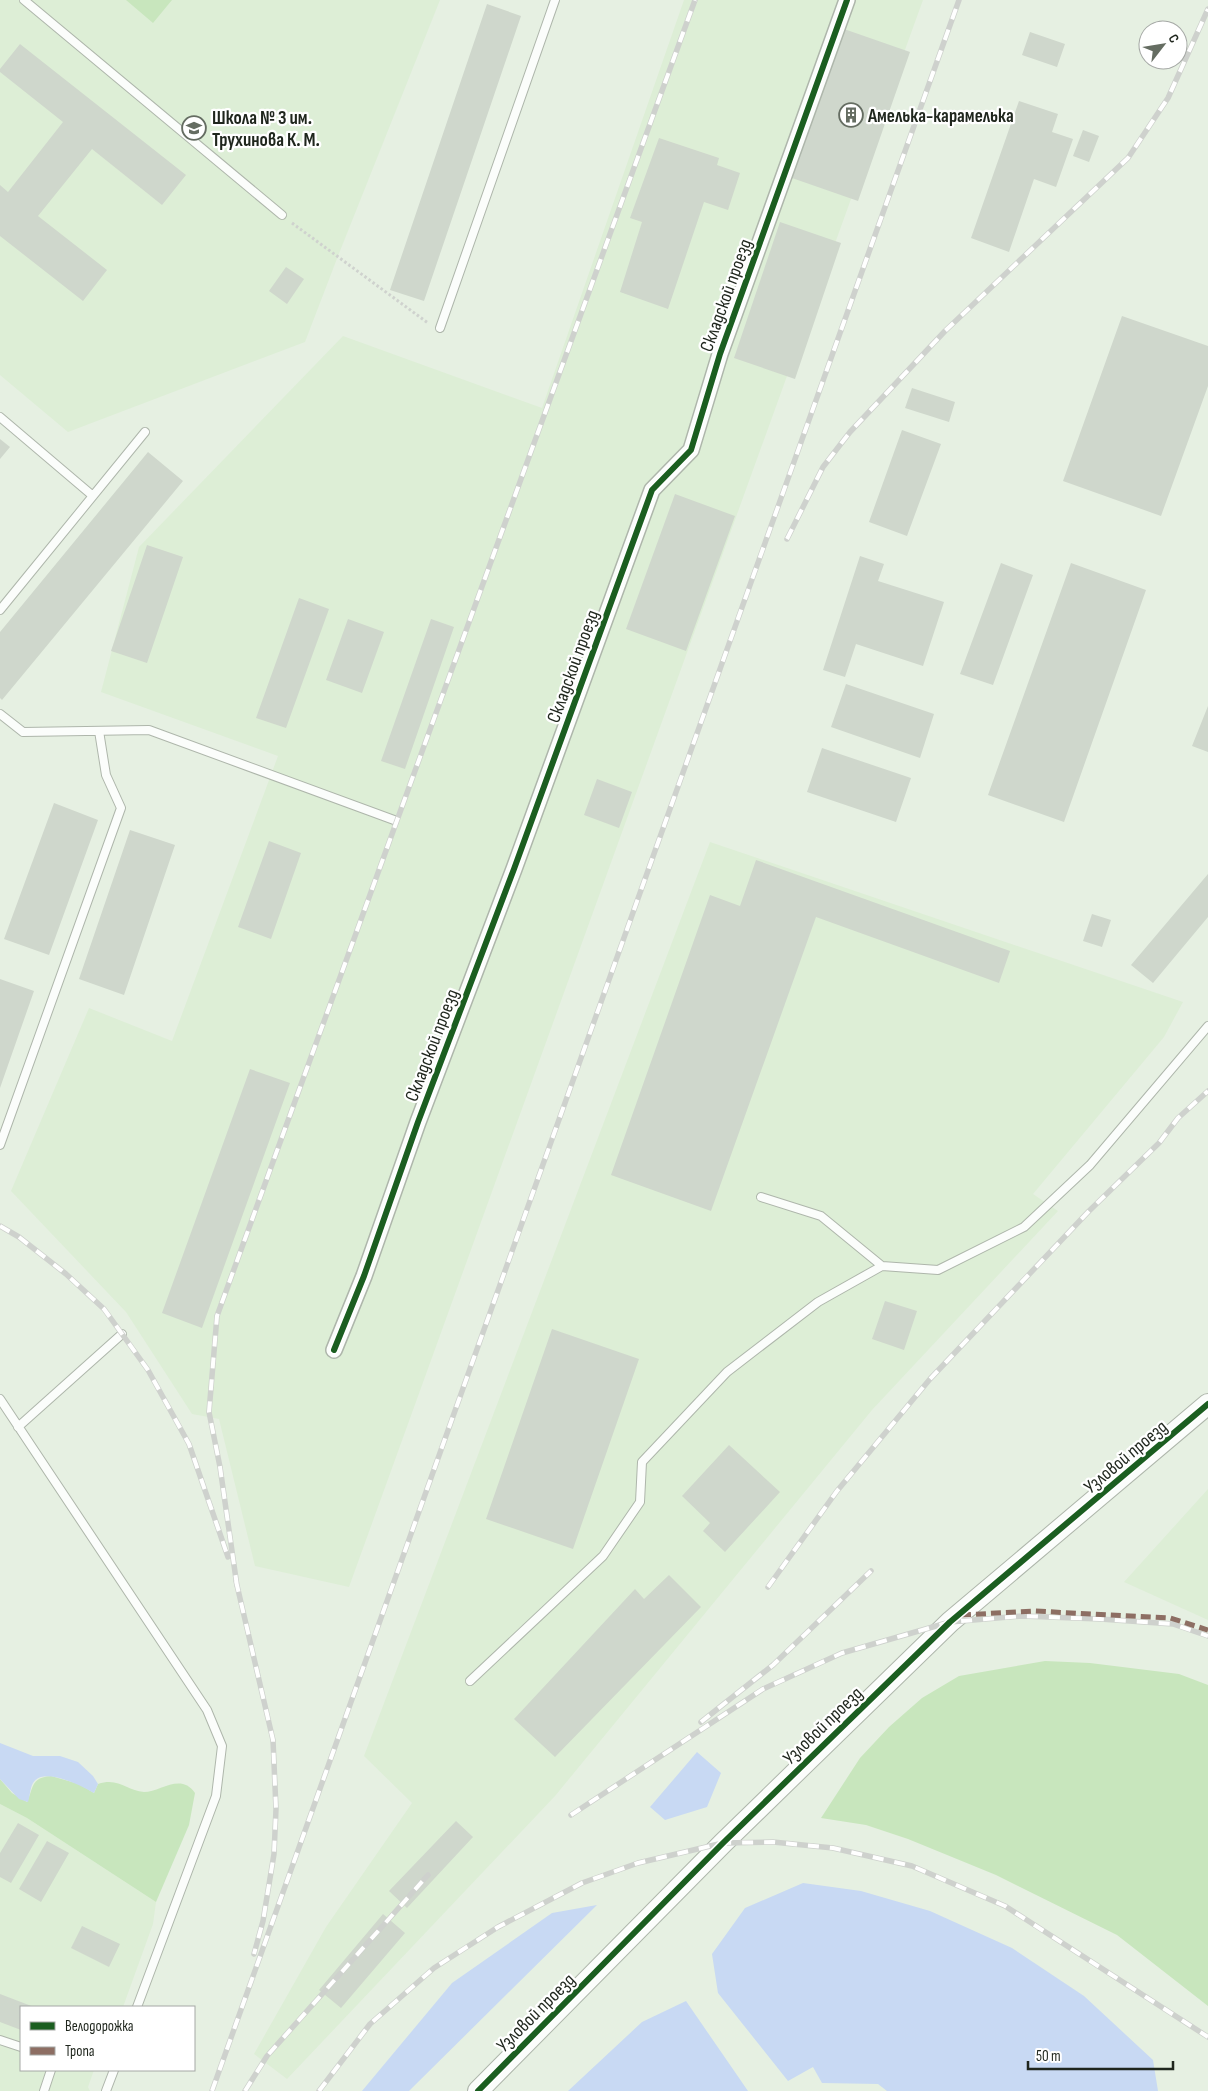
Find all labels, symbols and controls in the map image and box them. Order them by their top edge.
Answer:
north arrow [1138,20,1188,70]
text: С [1165,31,1183,46]
building icon: Амелька-карамелька [838,102,864,128]
place label: Амелька-карамелька [867,105,1014,128]
place label: Школа № 3 им. Трухинова К. М. [212,107,320,152]
school or university icon: Школа № 3 им. Трухинова К. М. [181,115,207,141]
street label: Складской проезд [695,236,757,355]
street label: Складской проезд [542,607,604,726]
street label: Складской проезд [400,986,464,1105]
street label: Узловой проезд [1079,1416,1172,1499]
street label: Узловой проезд [778,1682,868,1770]
street label: Узловой проезд [492,1969,580,2057]
legend [20,2006,195,2071]
text: Велодорожка [65,2017,134,2036]
scale bar [1028,2038,1173,2070]
text: Тропа [65,2042,95,2061]
text: 50 m [1036,2047,1061,2066]

